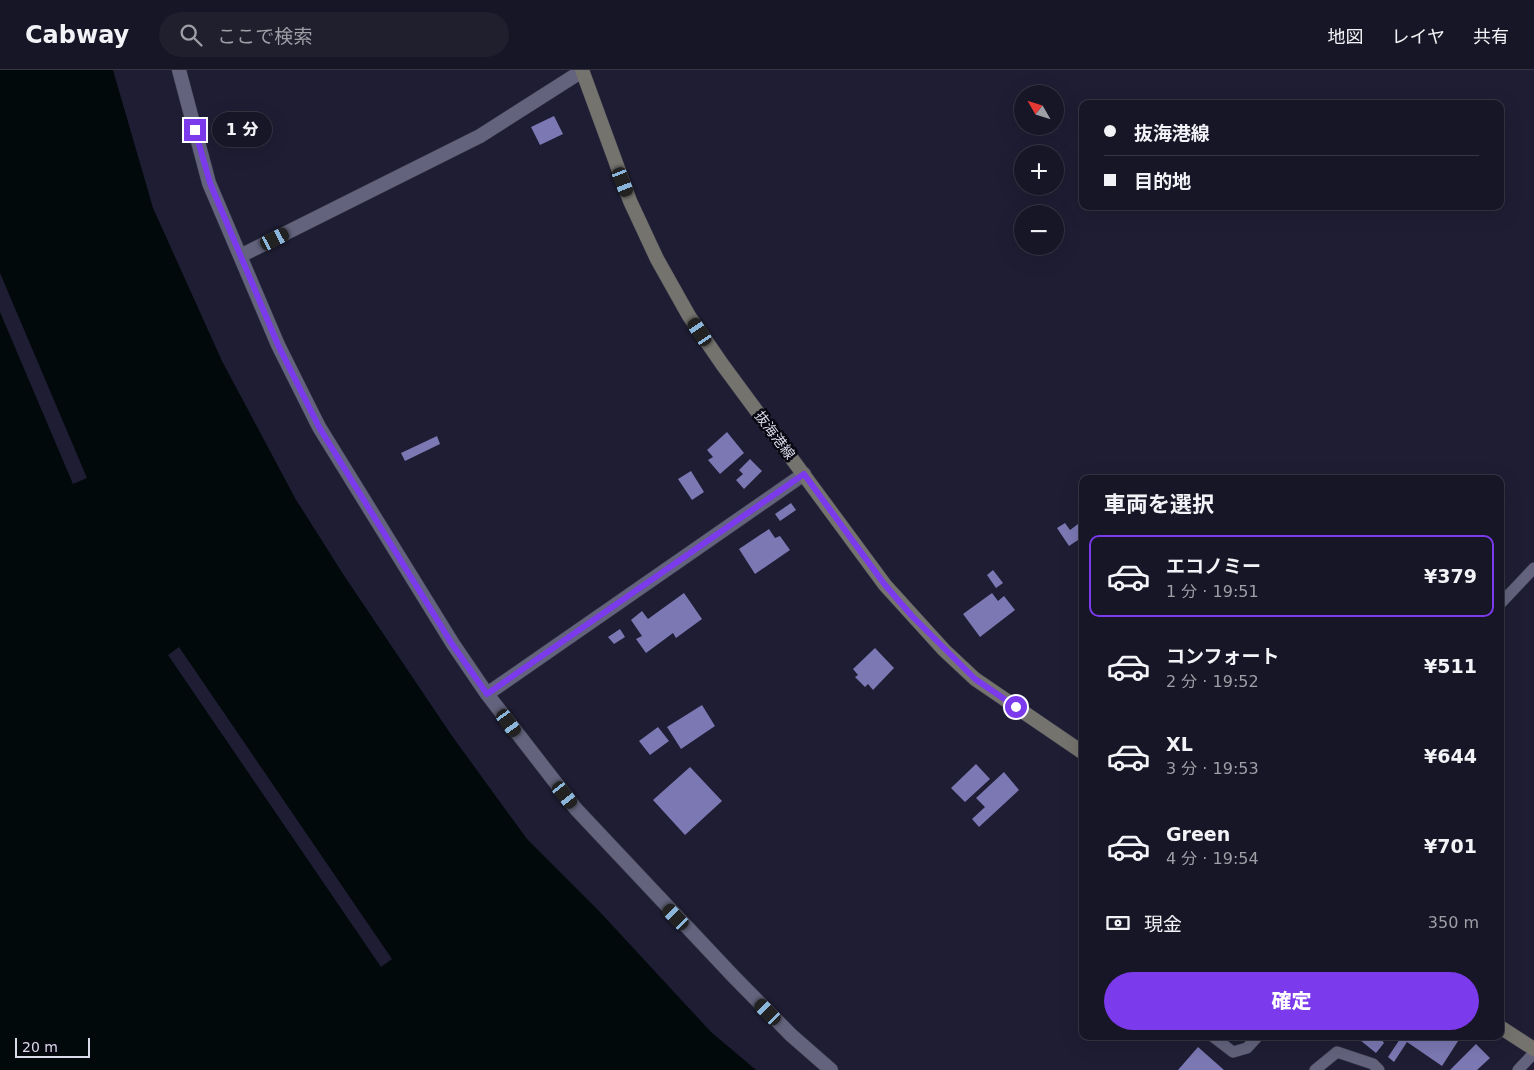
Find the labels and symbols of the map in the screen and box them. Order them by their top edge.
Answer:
north arrow [1014,85,1064,135]
callout: 1 分 [212,112,272,148]
route end [184,119,206,141]
car [610,165,635,199]
car [258,226,291,252]
car [685,315,714,349]
street label: 抜海港線 [752,408,798,462]
route start [1005,696,1027,718]
car [494,706,523,740]
car [549,779,580,811]
car [660,901,691,933]
car [752,996,783,1028]
scale bar [15,1035,90,1058]

